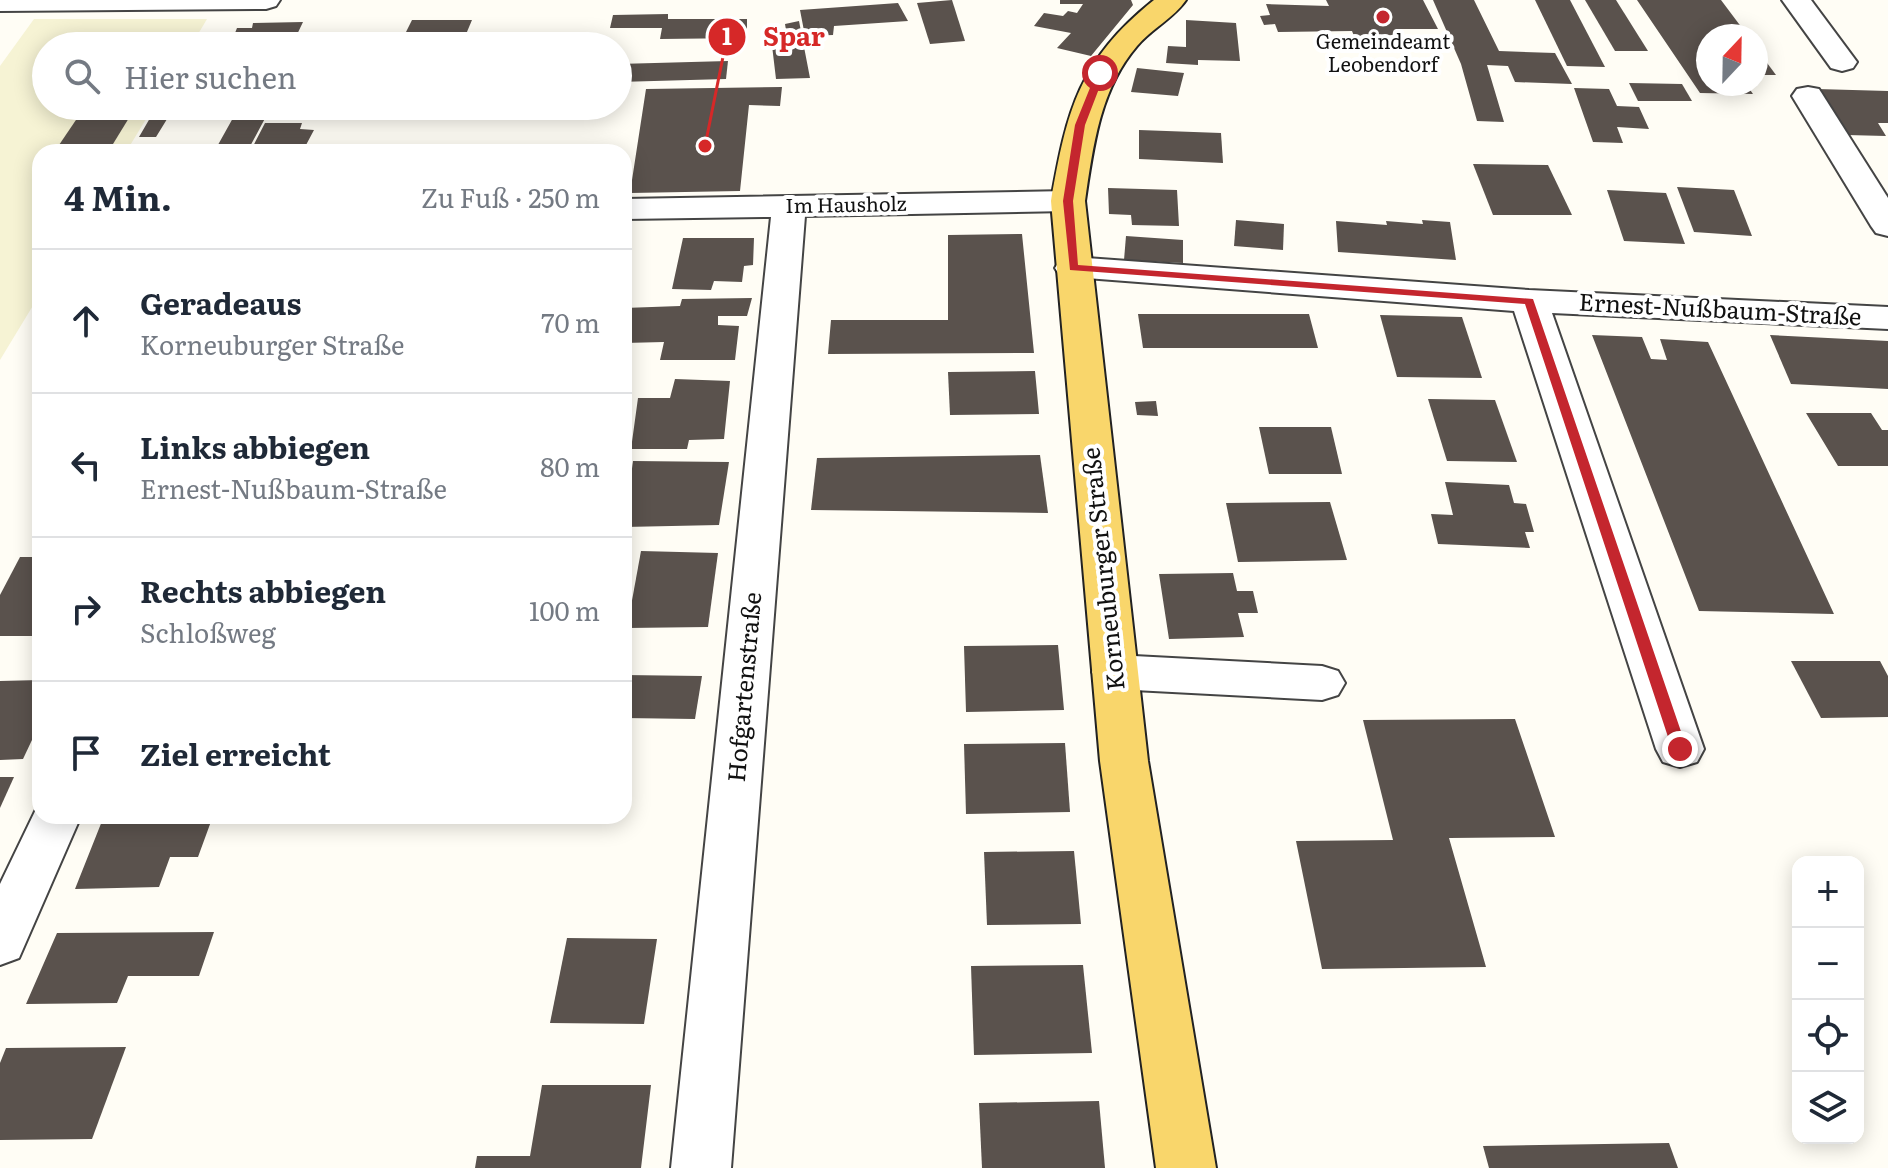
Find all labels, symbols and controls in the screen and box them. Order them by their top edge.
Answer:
marker: Gemeindeamt Leobendorf [1374,8,1392,26]
callout: Spar [707,12,841,62]
text: Spar [763,15,825,54]
text: 1 [722,17,732,52]
north arrow [1696,24,1768,96]
place label: Gemeindeamt Leobendorf [1316,25,1450,78]
search box [32,32,632,120]
icon: search [60,54,104,98]
text: Hier suchen [124,54,297,98]
route start [1082,55,1118,91]
text: 4 Min. [64,171,172,221]
text: Zu Fuß · 250 m [421,177,600,216]
street label: Im Hausholz [785,187,907,219]
text: Geradeaus [140,280,302,324]
street label: Ernest-Nußbaum-Straße [1578,283,1863,332]
icon: ahead [64,299,108,343]
text: 70 m [541,302,600,341]
text: Korneuburger Straße [140,324,405,363]
text: Links abbiegen [140,424,370,468]
icon: left [64,443,108,487]
text: 80 m [540,446,600,485]
street label: Korneuburger Straße [1071,446,1132,693]
text: Ernest-Nußbaum-Straße [140,468,447,507]
text: Rechts abbiegen [140,568,386,612]
icon: right [64,587,108,631]
text: 100 m [529,590,600,629]
street label: Hofgartenstraße [717,590,768,783]
text: Schloßweg [140,612,276,651]
icon: arrive [64,731,108,775]
text: Ziel erreicht [140,731,331,775]
route end [1662,731,1698,767]
map controls [1792,856,1864,1144]
button: + [1792,856,1864,928]
button: − [1792,928,1864,1000]
button: locate [1792,1000,1864,1072]
button: layers [1792,1072,1864,1144]

